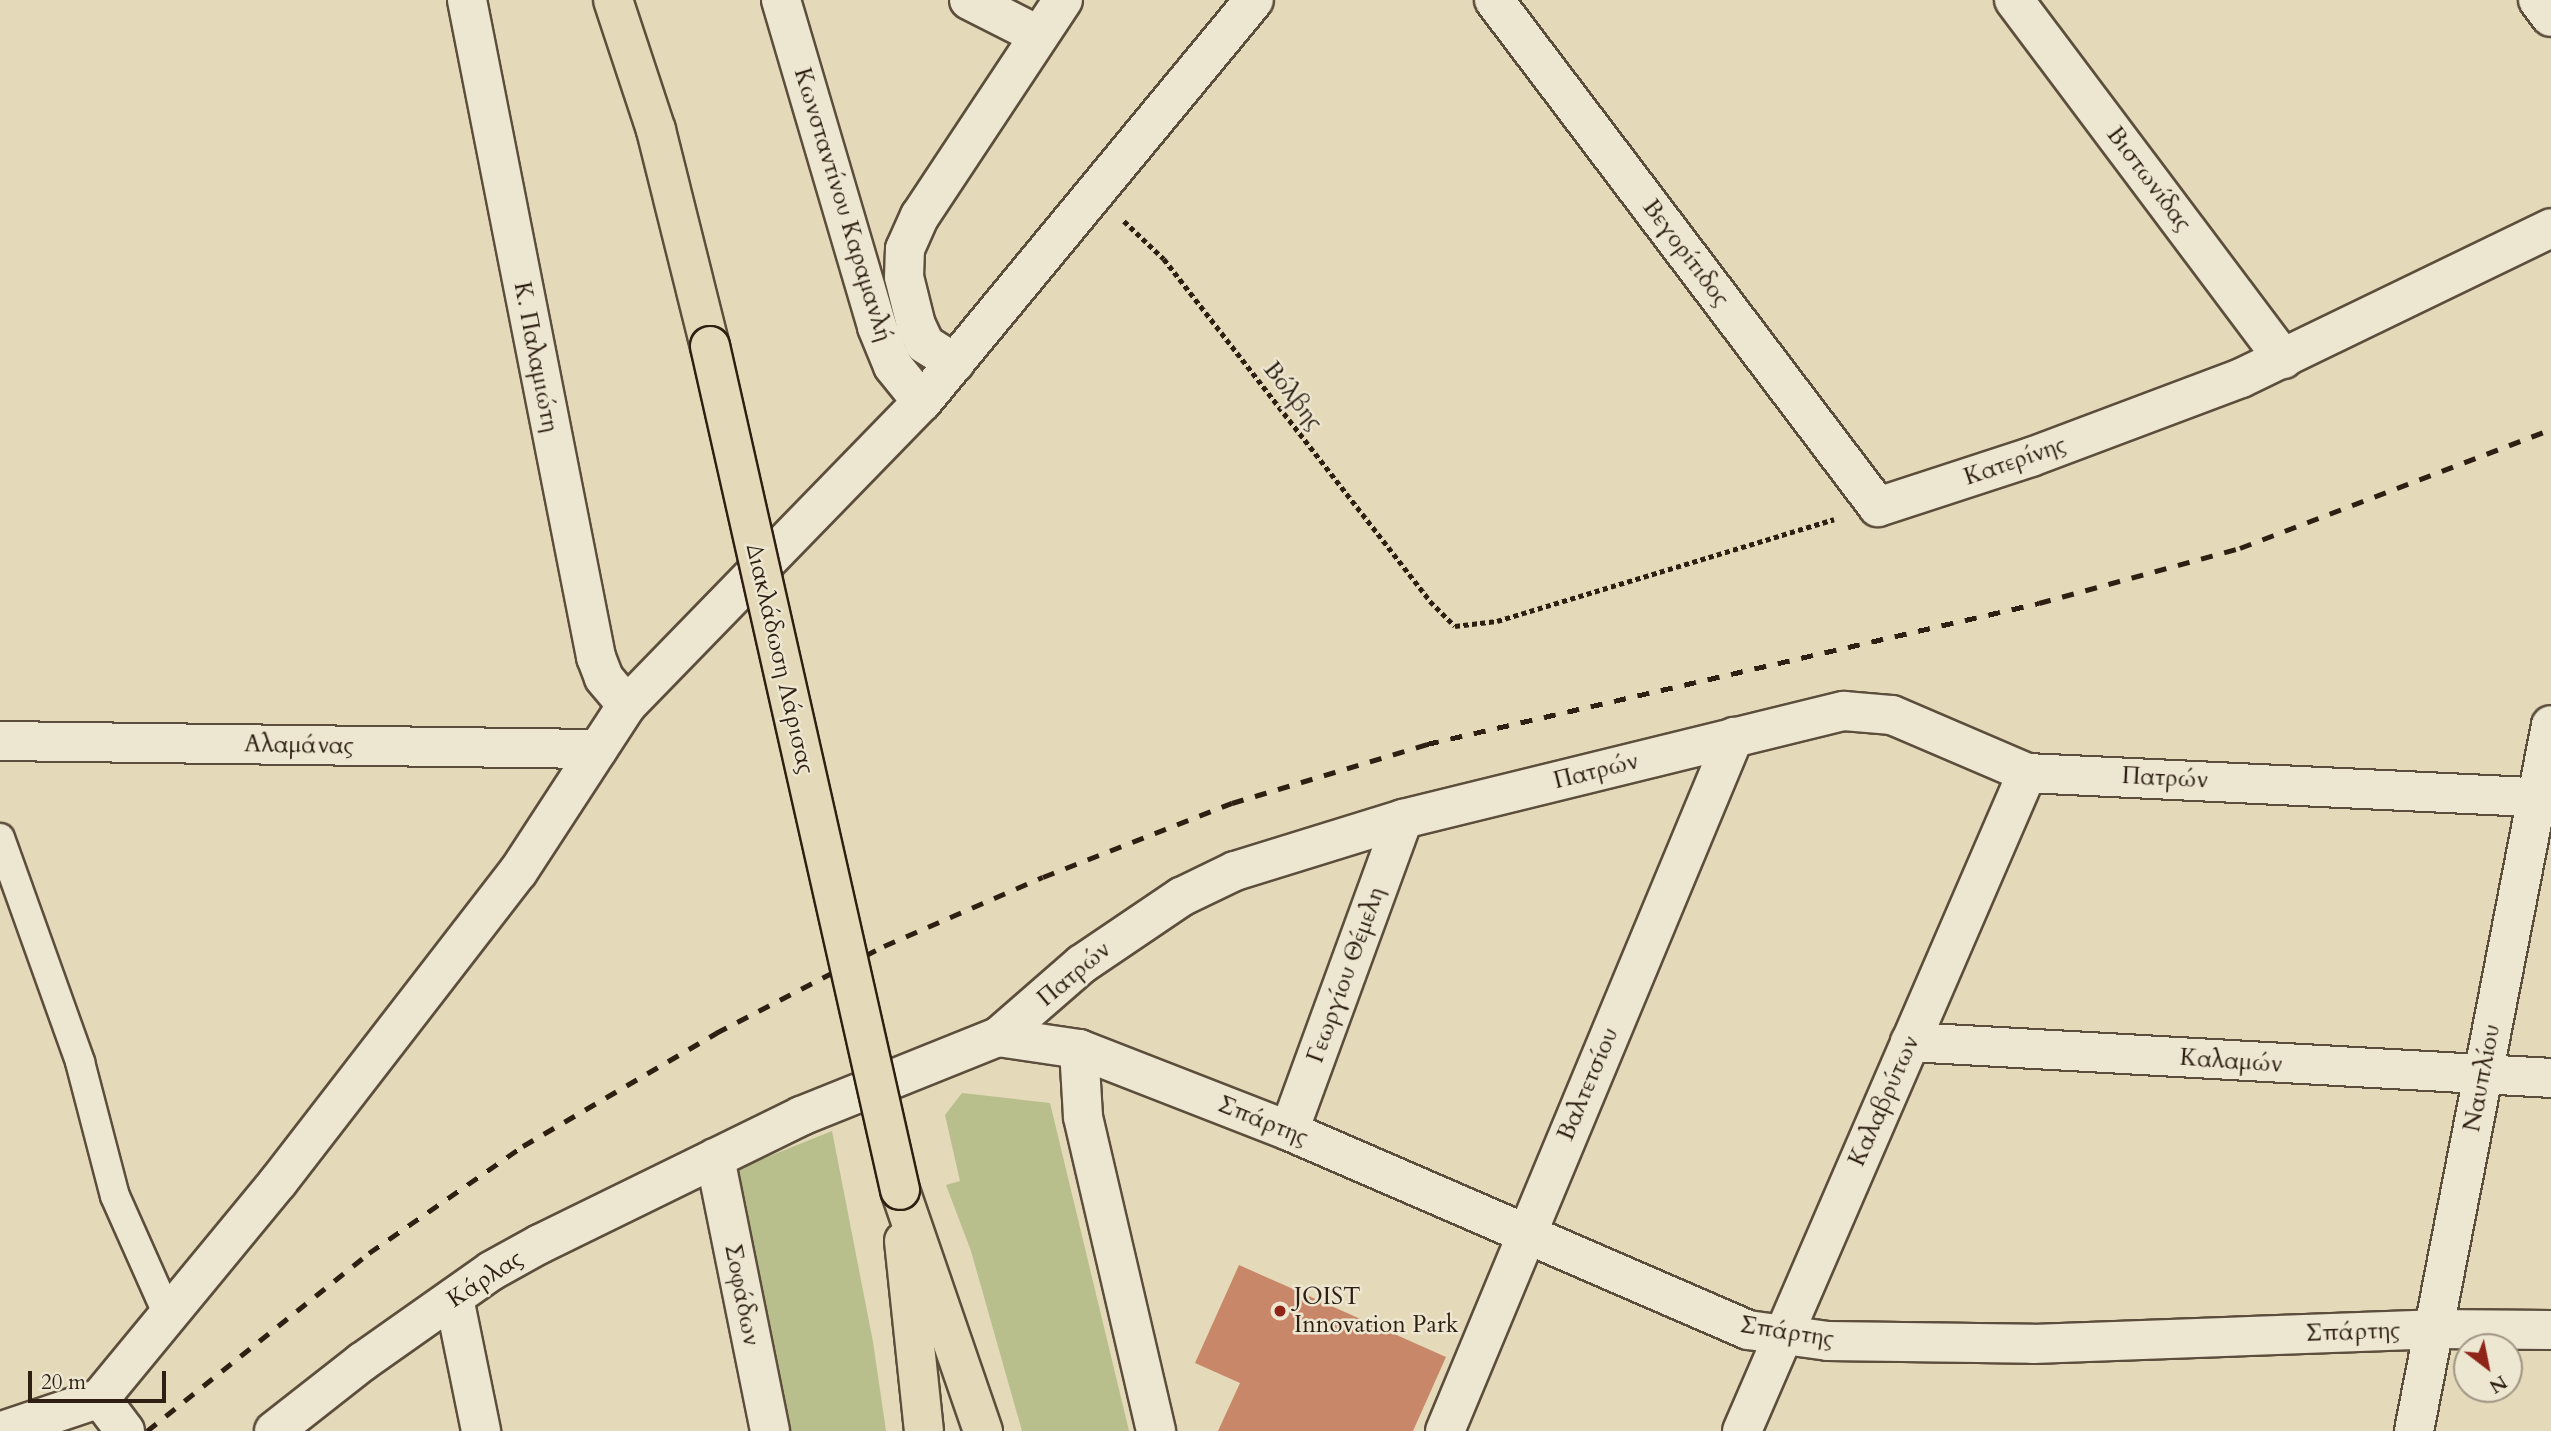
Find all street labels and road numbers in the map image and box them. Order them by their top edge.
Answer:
street label: Κωνσταντίνου Καραμανλή [788,64,898,346]
street label: Βιστωνίδας [2100,121,2198,237]
street label: Βεγορίτιδος [1636,194,1736,312]
street label: Κ. Παλαμιώτη [507,279,565,435]
street label: Βόλβης [1257,356,1329,436]
street label: Κατερίνης [1960,430,2070,492]
street label: Διακλάδωση Λάρισας [739,541,821,777]
street label: Αλαμάνας [244,730,354,760]
street label: Πατρών [1551,747,1641,795]
street label: Πατρών [2121,761,2209,795]
street label: Γεωργίου Θέμελη [1301,883,1391,1067]
street label: Πατρών [1032,935,1116,1013]
street label: Ναυπλίου [2457,1022,2507,1134]
street label: Βαλτετσίου [1551,1023,1625,1145]
street label: Καλαβρύτων [1842,1031,1926,1171]
street label: Καλαμών [2179,1043,2283,1079]
street label: Σπάρτης [1214,1090,1312,1152]
street label: Σοφάδων [718,1242,766,1348]
street label: Κάρλας [442,1244,528,1314]
street label: Σπάρτης [1738,1310,1836,1354]
street label: Σπάρτης [2305,1316,2401,1348]

